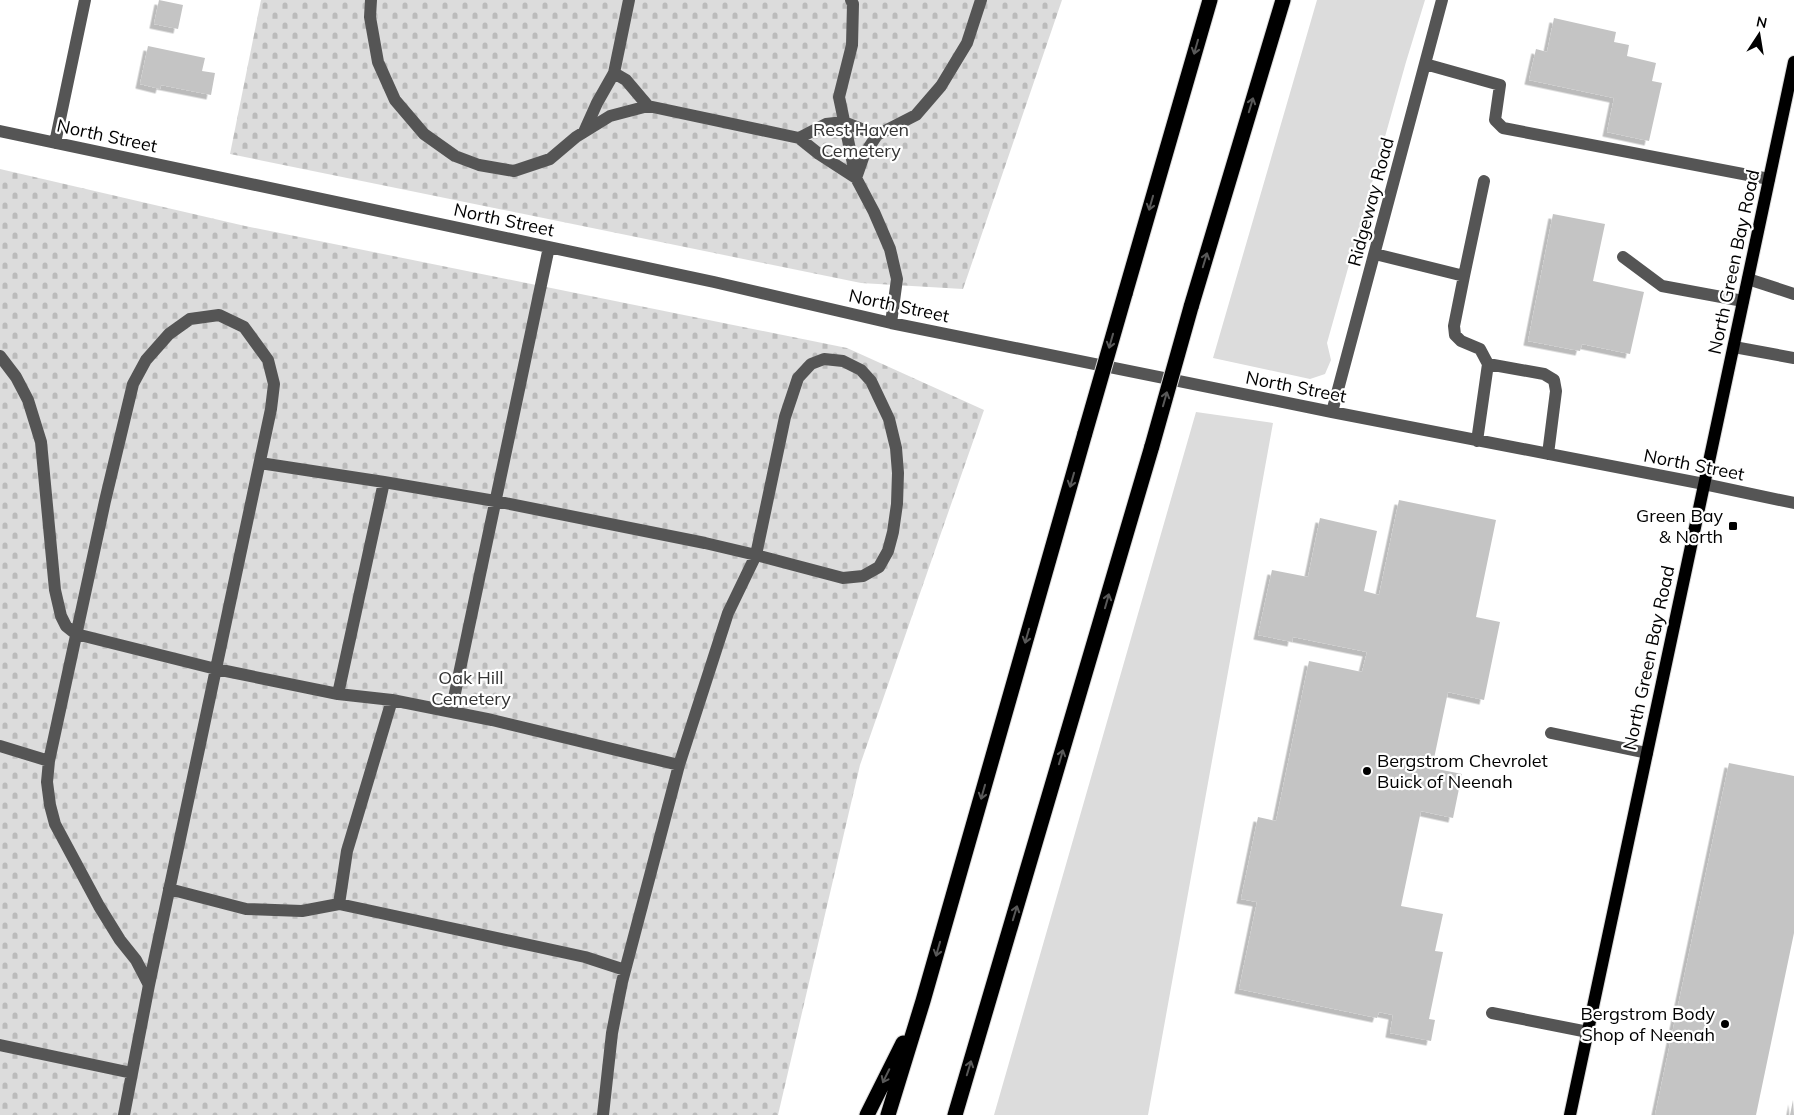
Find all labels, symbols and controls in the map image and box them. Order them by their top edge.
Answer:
north arrow [1734,10,1784,60]
text: N [1755,12,1769,32]
one-way arrow [1191,38,1200,54]
one-way arrow [1247,97,1257,113]
street label: North Street [55,114,159,157]
park label: Rest Haven Cemetery [813,118,909,162]
street label: Ridgeway Road [1342,135,1399,269]
street label: North Green Bay Road [1703,168,1764,356]
one-way arrow [1145,195,1155,211]
street label: North Street [452,198,556,241]
one-way arrow [1200,253,1210,269]
street label: North Street [847,284,951,327]
one-way arrow [1106,332,1116,348]
street label: North Street [1244,365,1348,408]
one-way arrow [1160,392,1170,408]
street label: North Street [1642,443,1746,486]
one-way arrow [1066,471,1076,487]
place label: Green Bay & North [1636,504,1723,548]
marker: Green Bay & North [1727,520,1739,532]
street label: North Green Bay Road [1618,564,1679,752]
one-way arrow [1102,593,1112,609]
one-way arrow [1022,628,1031,644]
park label: Oak Hill Cemetery [431,666,511,710]
one-way arrow [1057,749,1067,765]
place label: Bergstrom Chevrolet Buick of Neenah [1377,749,1548,793]
marker: Bergstrom Chevrolet Buick of Neenah [1361,765,1373,777]
one-way arrow [977,784,987,800]
one-way arrow [1011,905,1021,921]
one-way arrow [933,940,942,956]
place label: Bergstrom Body Shop of Neenah [1580,1002,1715,1046]
marker: Bergstrom Body Shop of Neenah [1719,1018,1731,1030]
one-way arrow [964,1061,974,1077]
one-way arrow [881,1069,891,1084]

